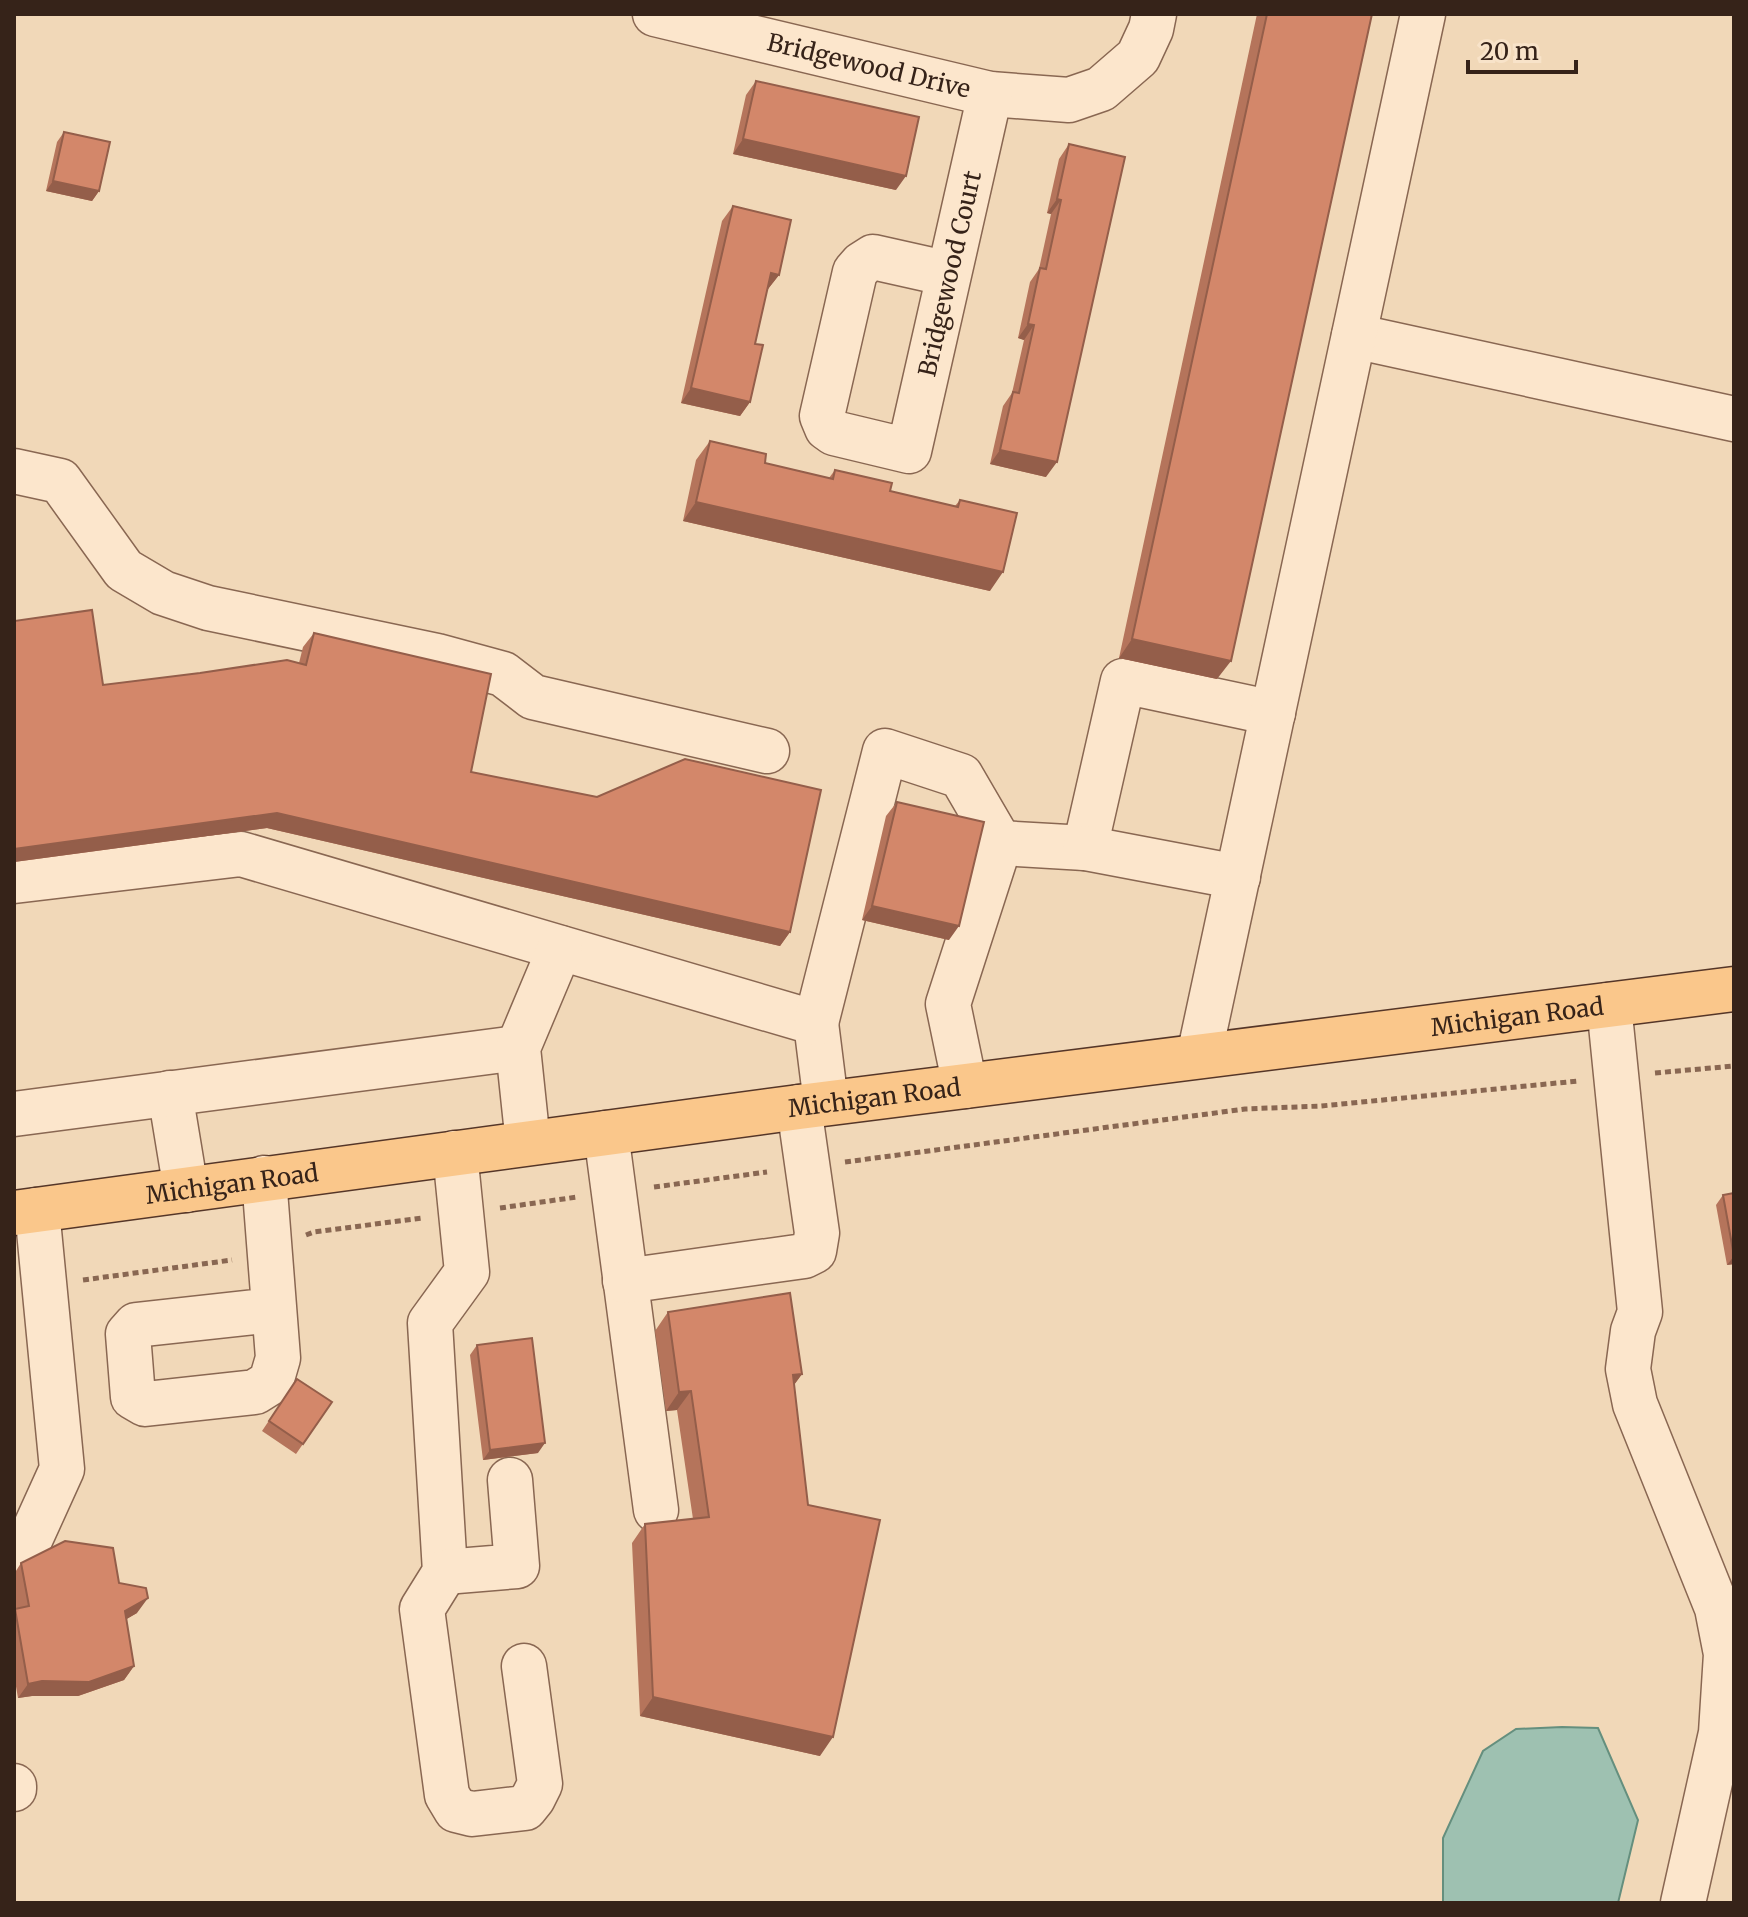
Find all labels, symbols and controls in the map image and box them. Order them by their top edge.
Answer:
scale bar [1468,24,1576,74]
street label: Bridgewood Drive [764,26,974,104]
text: 20 m [1480,36,1539,67]
street label: Bridgewood Court [911,167,988,379]
street label: Michigan Road [1429,990,1605,1043]
street label: Michigan Road [786,1071,962,1124]
street label: Michigan Road [144,1157,320,1211]

